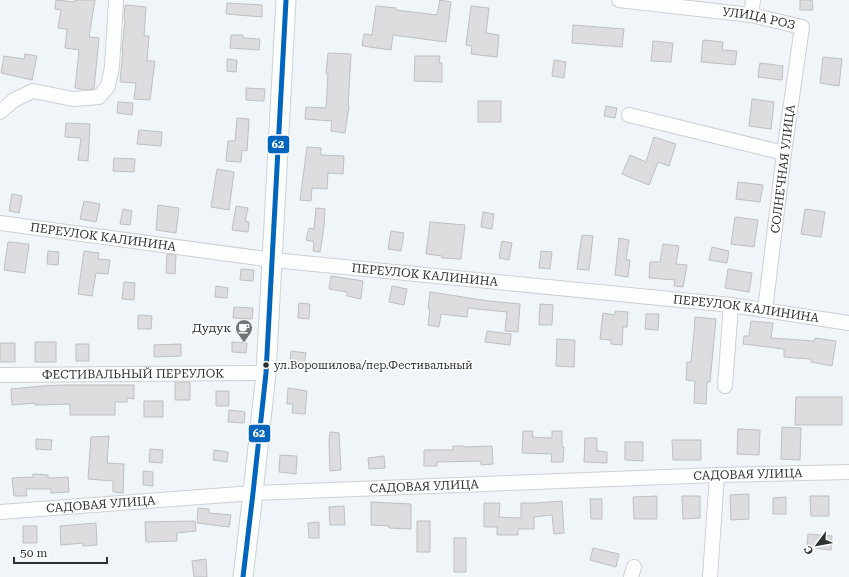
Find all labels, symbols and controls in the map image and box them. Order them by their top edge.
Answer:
street label: УЛИЦА РОЗ [722,5,797,32]
street label: СОЛНЕЧНАЯ УЛИЦА [768,103,798,234]
line badge: 62 [267,135,290,154]
text: 62 [272,138,284,151]
street label: ПЕРЕУЛОК КАЛИНИНА [29,220,177,254]
street label: ПЕРЕУЛОК КАЛИНИНА [351,261,499,289]
street label: ПЕРЕУЛОК КАЛИНИНА [672,292,820,325]
cafe icon: Дудук [234,318,254,343]
place label: Дудук [192,321,231,335]
place label: ул.Ворошилова/пер.Фестивальный [274,359,473,372]
marker: ул.Ворошилова/пер.Фестивальный [261,360,271,370]
street label: ФЕСТИВАЛЬНЫЙ ПЕРЕУЛОК [42,366,224,382]
line badge: 62 [248,424,271,443]
text: 62 [253,427,265,440]
street label: САДОВАЯ УЛИЦА [693,466,803,483]
street label: САДОВАЯ УЛИЦА [369,477,480,495]
street label: САДОВАЯ УЛИЦА [46,493,156,516]
north arrow [797,525,837,565]
scale bar [14,539,107,565]
text: С [801,543,816,557]
text: 50 m [20,546,47,560]

